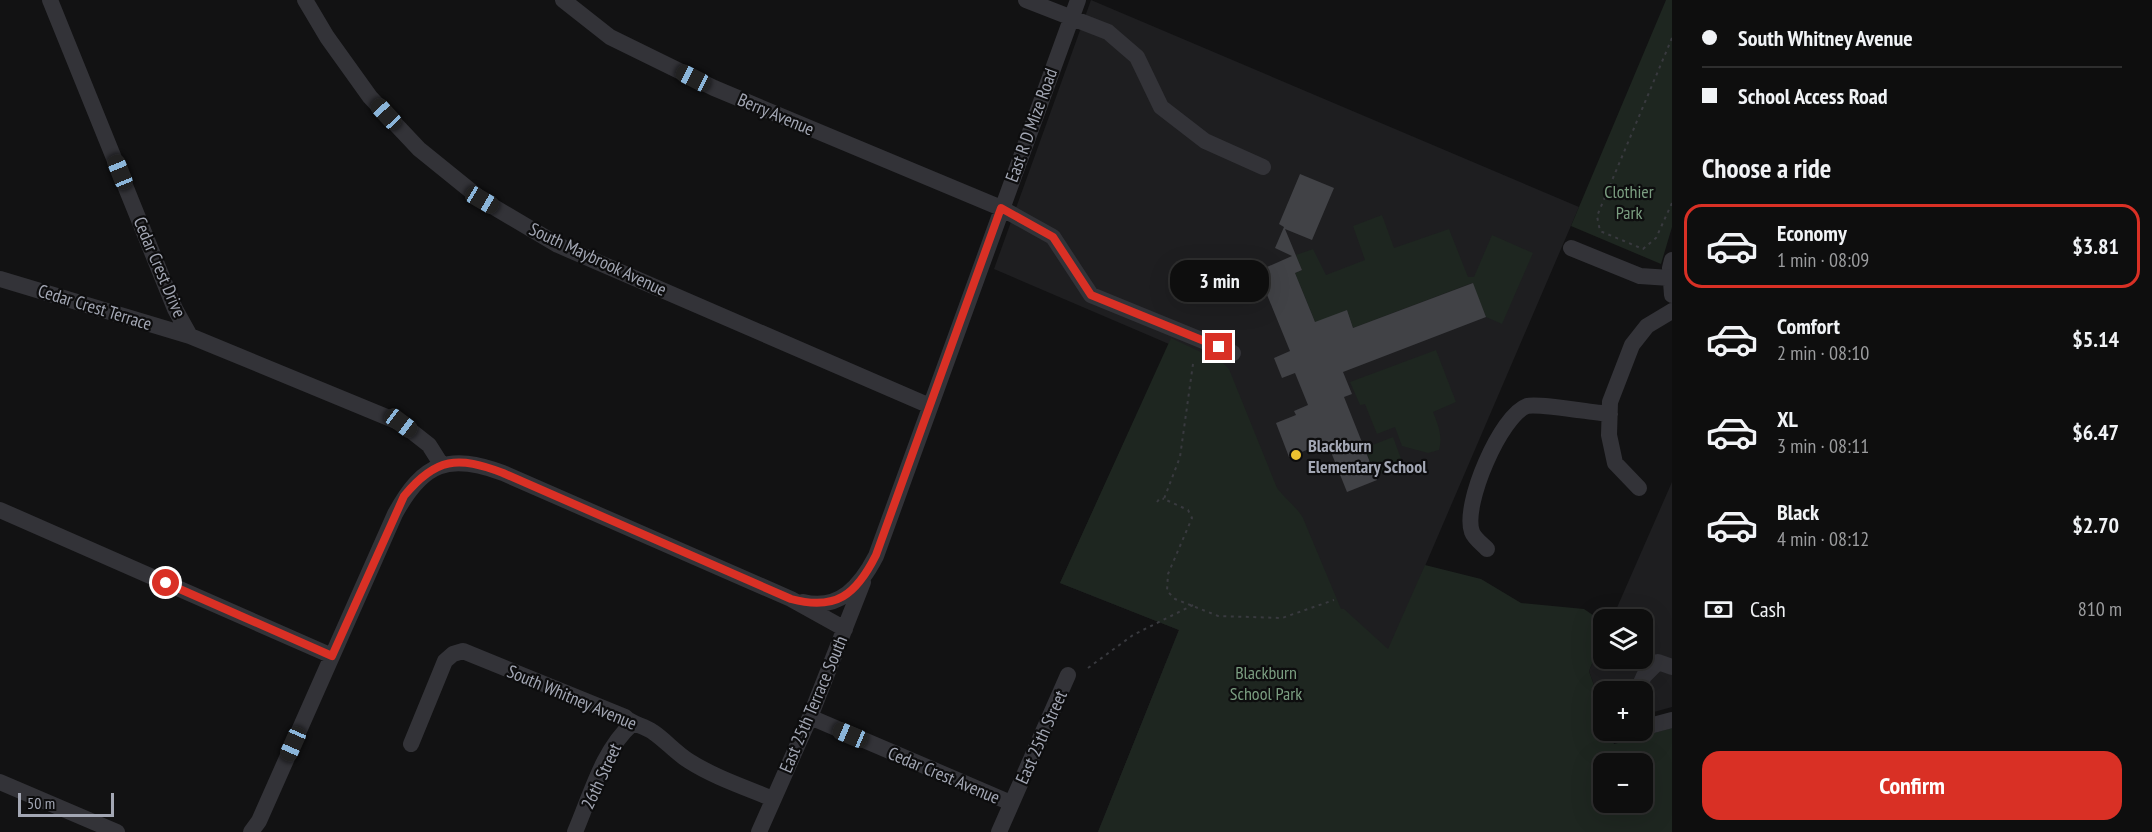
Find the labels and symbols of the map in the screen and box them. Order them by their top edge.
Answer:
car [673,62,713,94]
street label: East R D Mize Road [1000,65,1062,185]
street label: Berry Avenue [734,88,818,140]
car [367,95,405,133]
car [105,152,135,192]
park label: Clothier Park [1604,180,1654,224]
car [462,183,502,217]
street label: Cedar Crest Drive [129,213,191,321]
street label: South Maybrook Avenue [526,217,670,301]
callout: 3 min [1170,260,1268,302]
street label: Cedar Crest Terrace [35,279,155,335]
route end [1205,333,1232,360]
car [381,405,421,441]
place label: Blackburn Elementary School [1308,434,1427,478]
marker: Blackburn Elementary School [1289,448,1303,462]
route start [152,569,179,596]
street label: East 25th Terrace South [774,632,852,776]
street label: South Whitney Avenue [504,659,640,735]
park label: Blackburn School Park [1230,661,1302,705]
street label: East 25th Street [1010,687,1072,787]
car [830,720,870,750]
car [277,724,309,764]
street label: 26th Street [576,739,626,813]
street label: Cedar Crest Avenue [885,741,1003,809]
scale bar [18,790,114,818]

